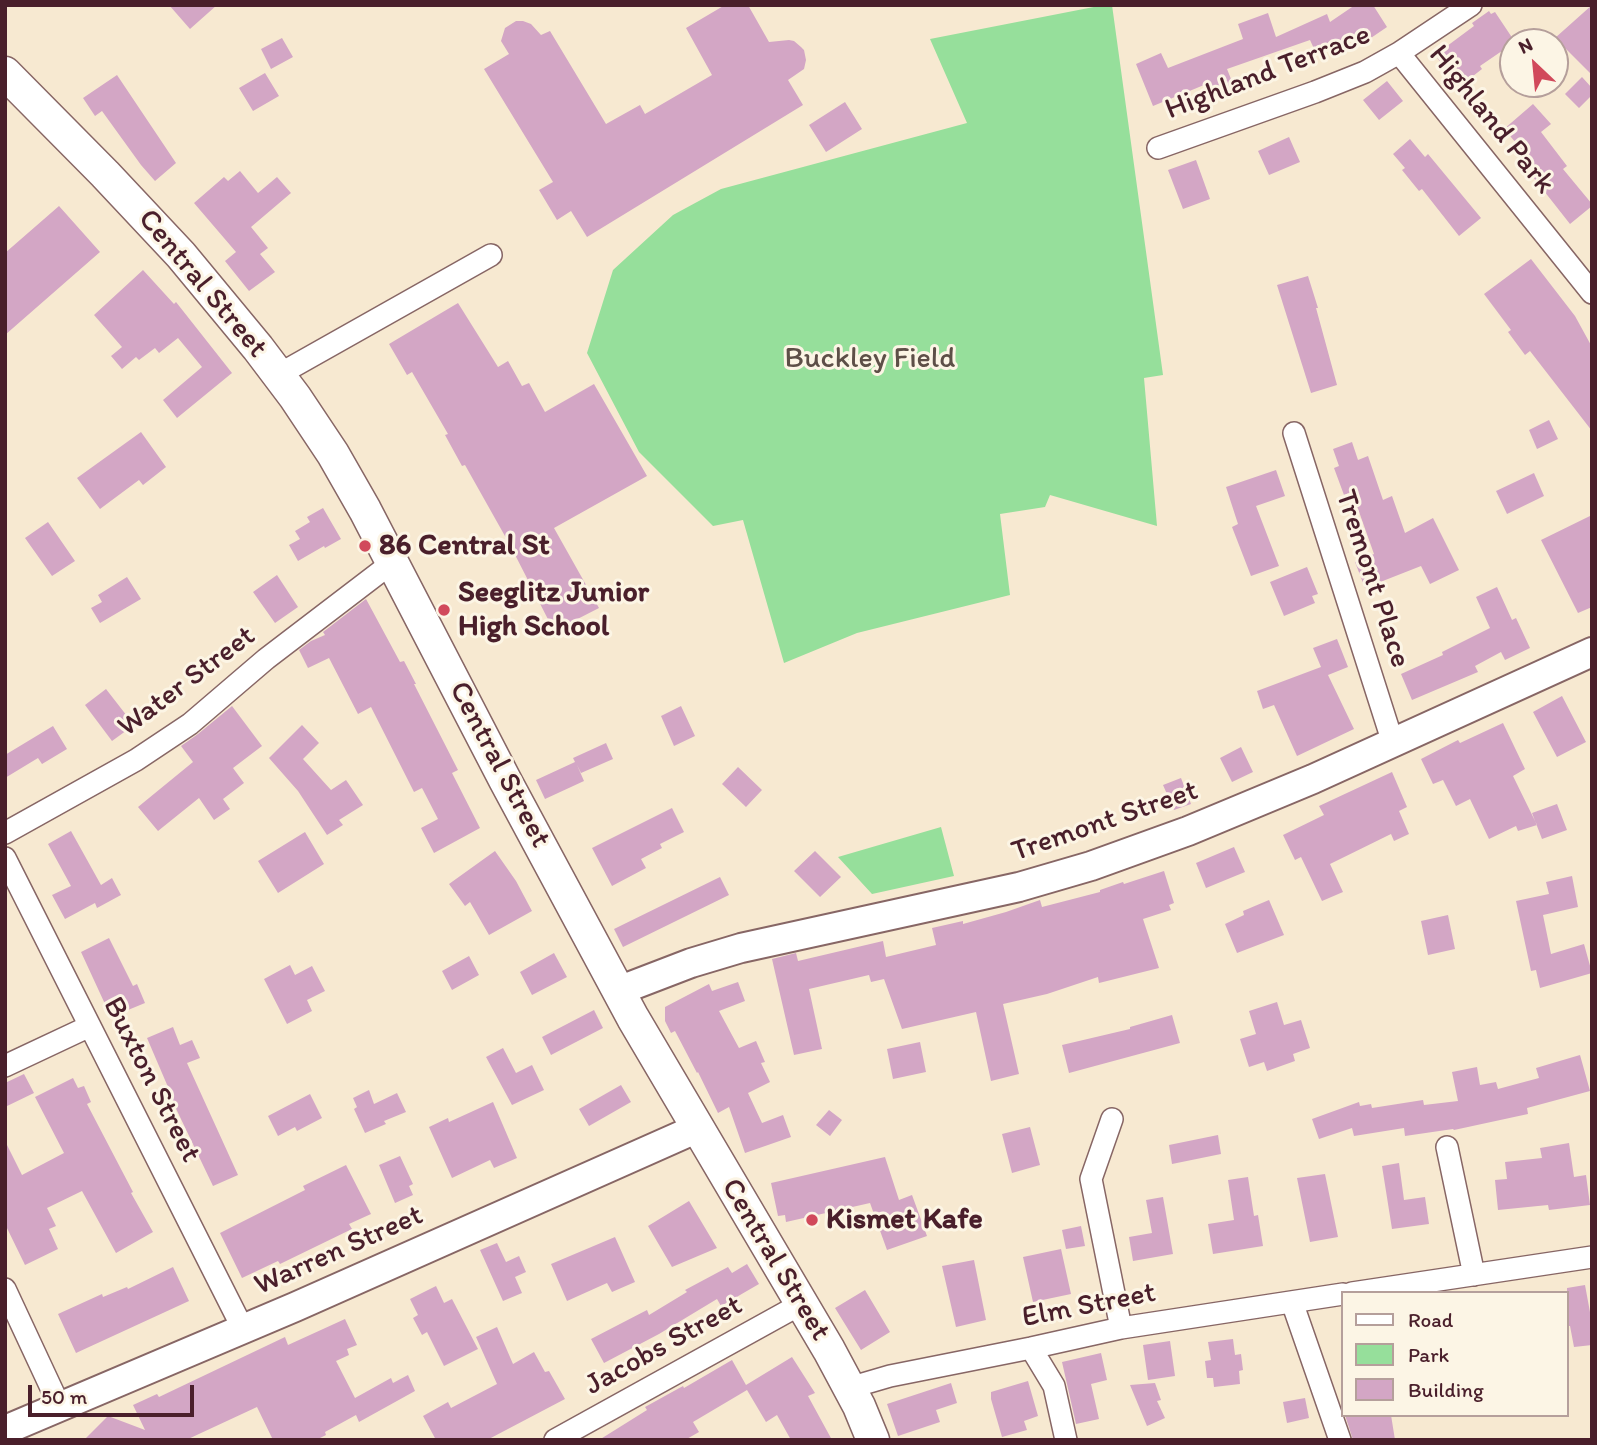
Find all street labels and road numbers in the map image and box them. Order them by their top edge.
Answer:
street label: Highland Terrace [1160,17,1376,129]
street label: Highland Park [1420,38,1562,202]
street label: Central Street [129,202,275,366]
street label: Tremont Place [1326,486,1418,672]
street label: Water Street [111,619,263,745]
street label: Central Street [440,676,558,854]
street label: Tremont Street [1007,773,1203,871]
street label: Buxton Street [94,991,208,1169]
street label: Central Street [712,1172,838,1348]
street label: Warren Street [249,1198,429,1304]
street label: Elm Street [1019,1275,1159,1337]
street label: Jacobs Street [579,1288,749,1404]

